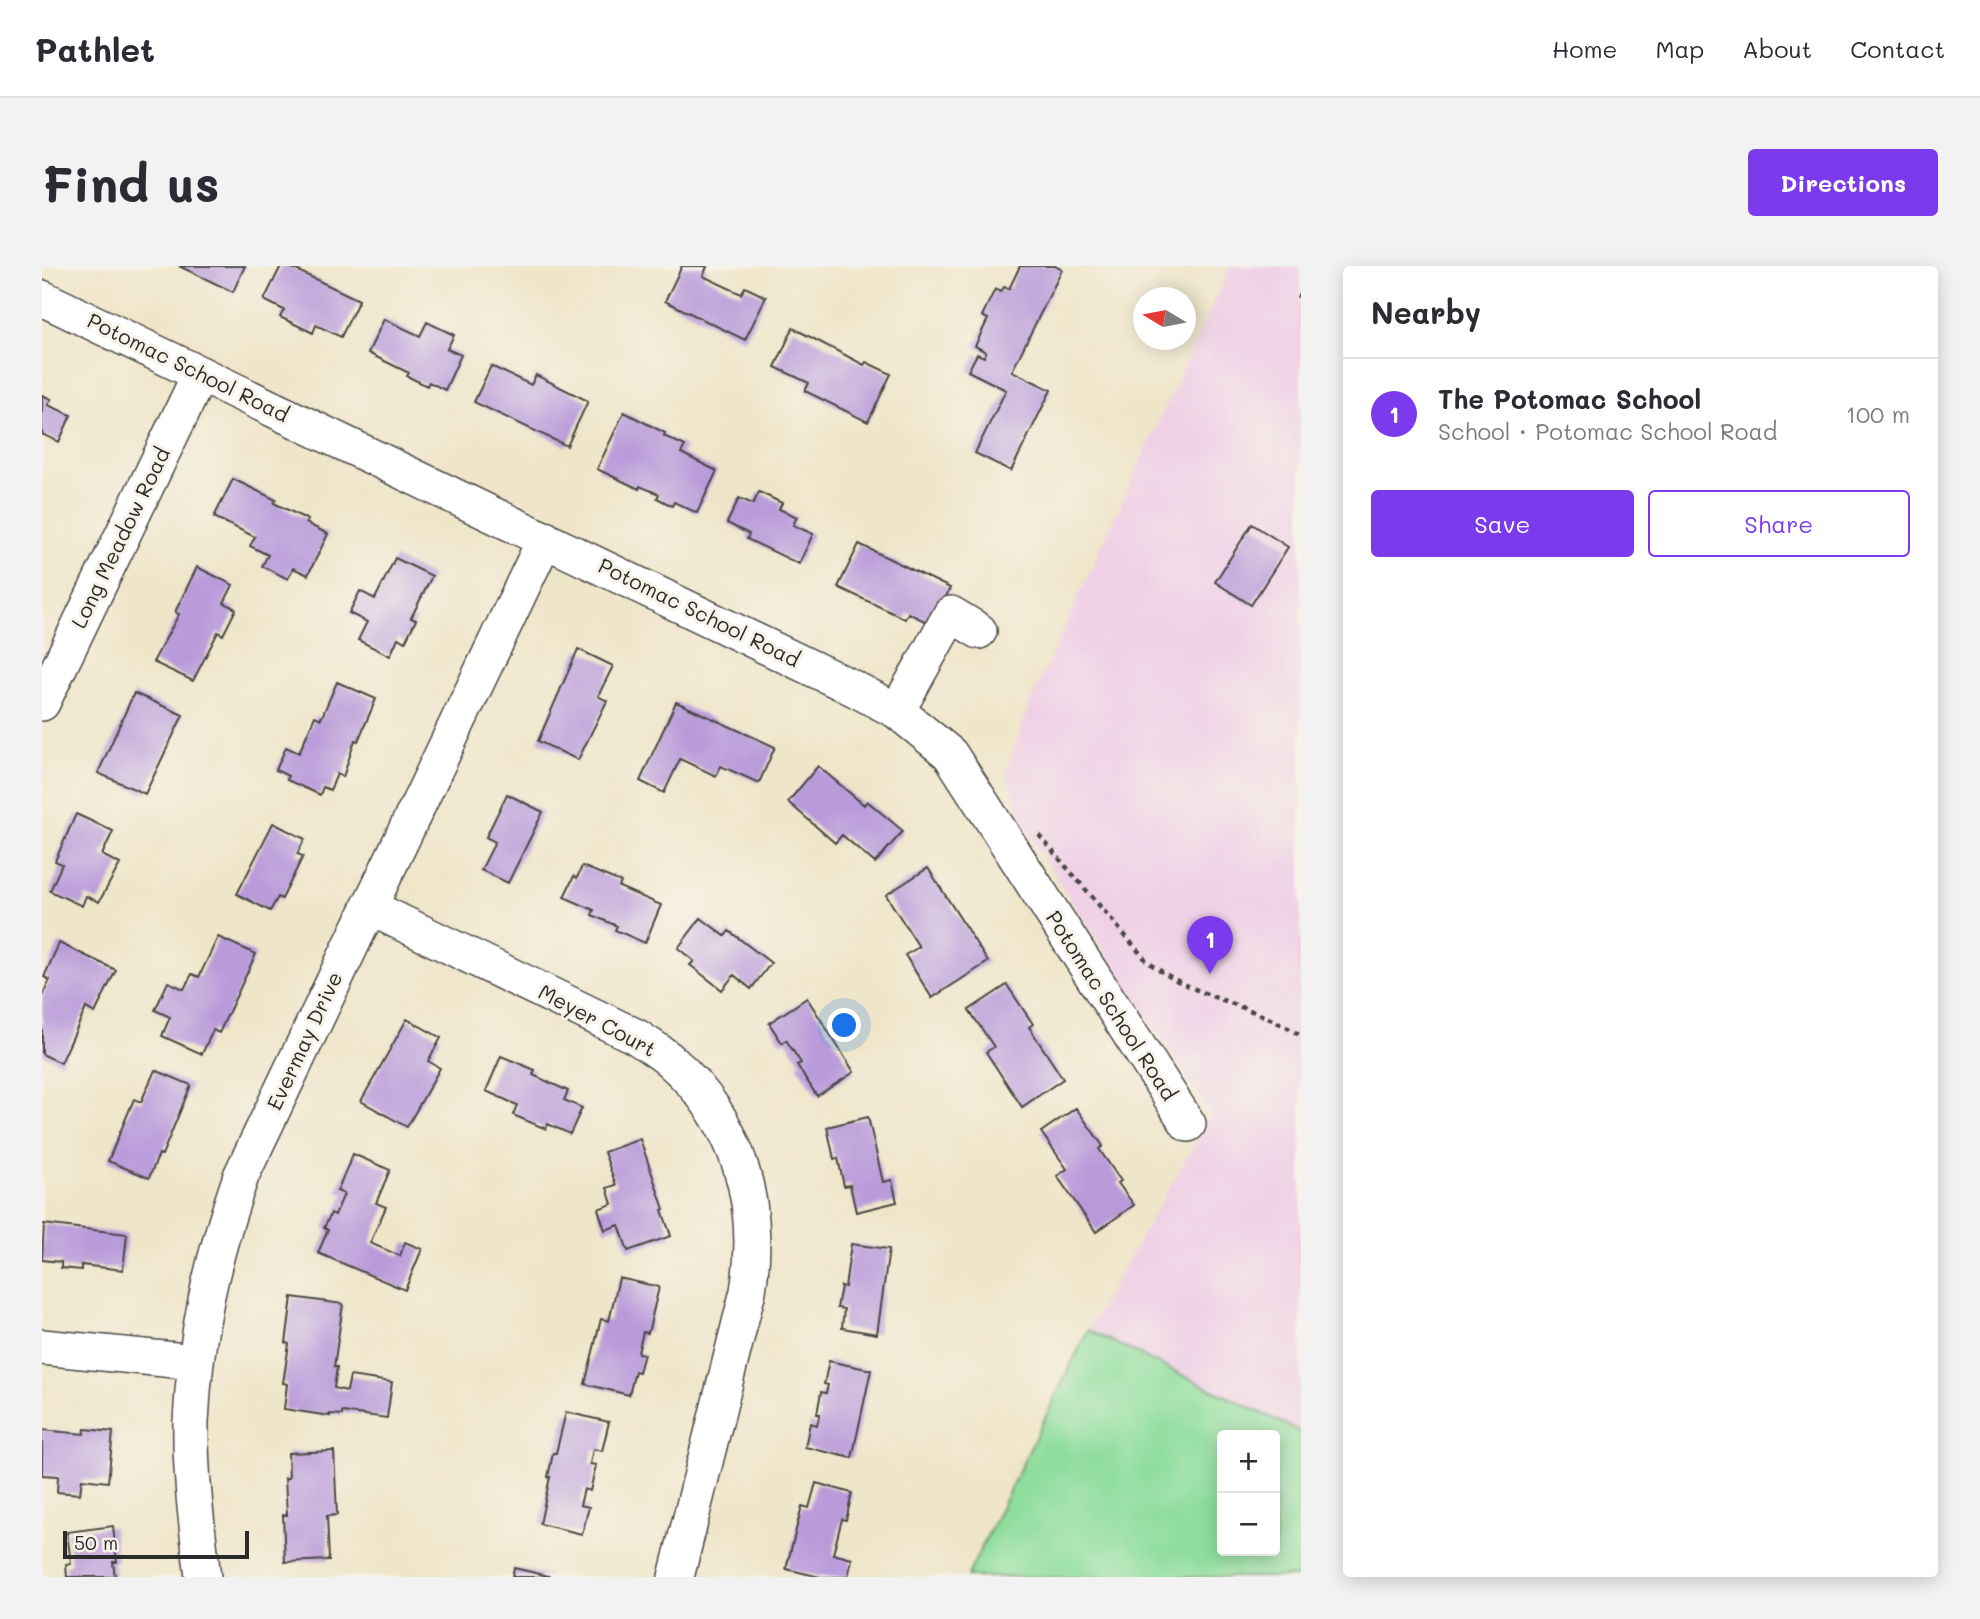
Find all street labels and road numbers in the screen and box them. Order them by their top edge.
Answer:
street label: Potomac School Road [83,306,294,427]
street label: Long Meadow Road [64,442,175,632]
street label: Potomac School Road [594,551,805,672]
street label: Potomac School Road [1041,905,1184,1105]
street label: Evermay Drive [260,967,348,1114]
street label: Meyer Court [534,977,661,1062]

